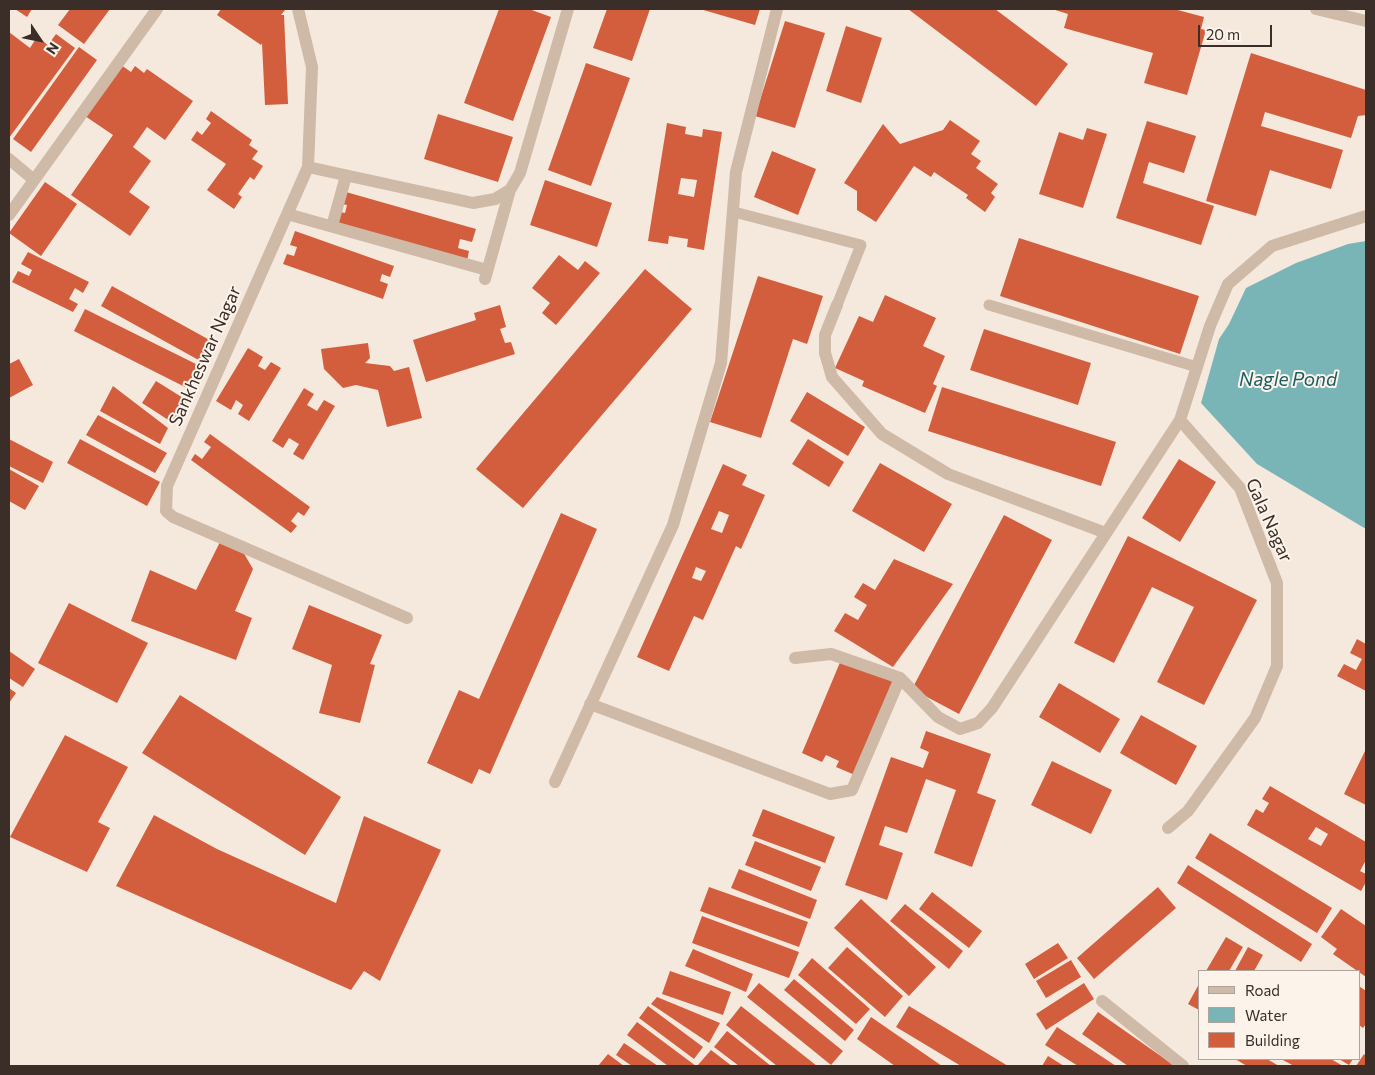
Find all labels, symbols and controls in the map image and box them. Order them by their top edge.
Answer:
north arrow [15,15,65,65]
scale bar [1200,15,1274,47]
text: 20 m [1206,25,1240,43]
text: N [43,40,63,58]
street label: Sankheswar Nagar [164,282,246,430]
water label: Nagle Pond [1239,369,1337,391]
street label: Gala Nagar [1241,475,1297,565]
legend [1198,970,1360,1060]
text: Road [1245,981,1280,999]
text: Water [1245,1006,1287,1024]
text: Building [1245,1031,1300,1049]

